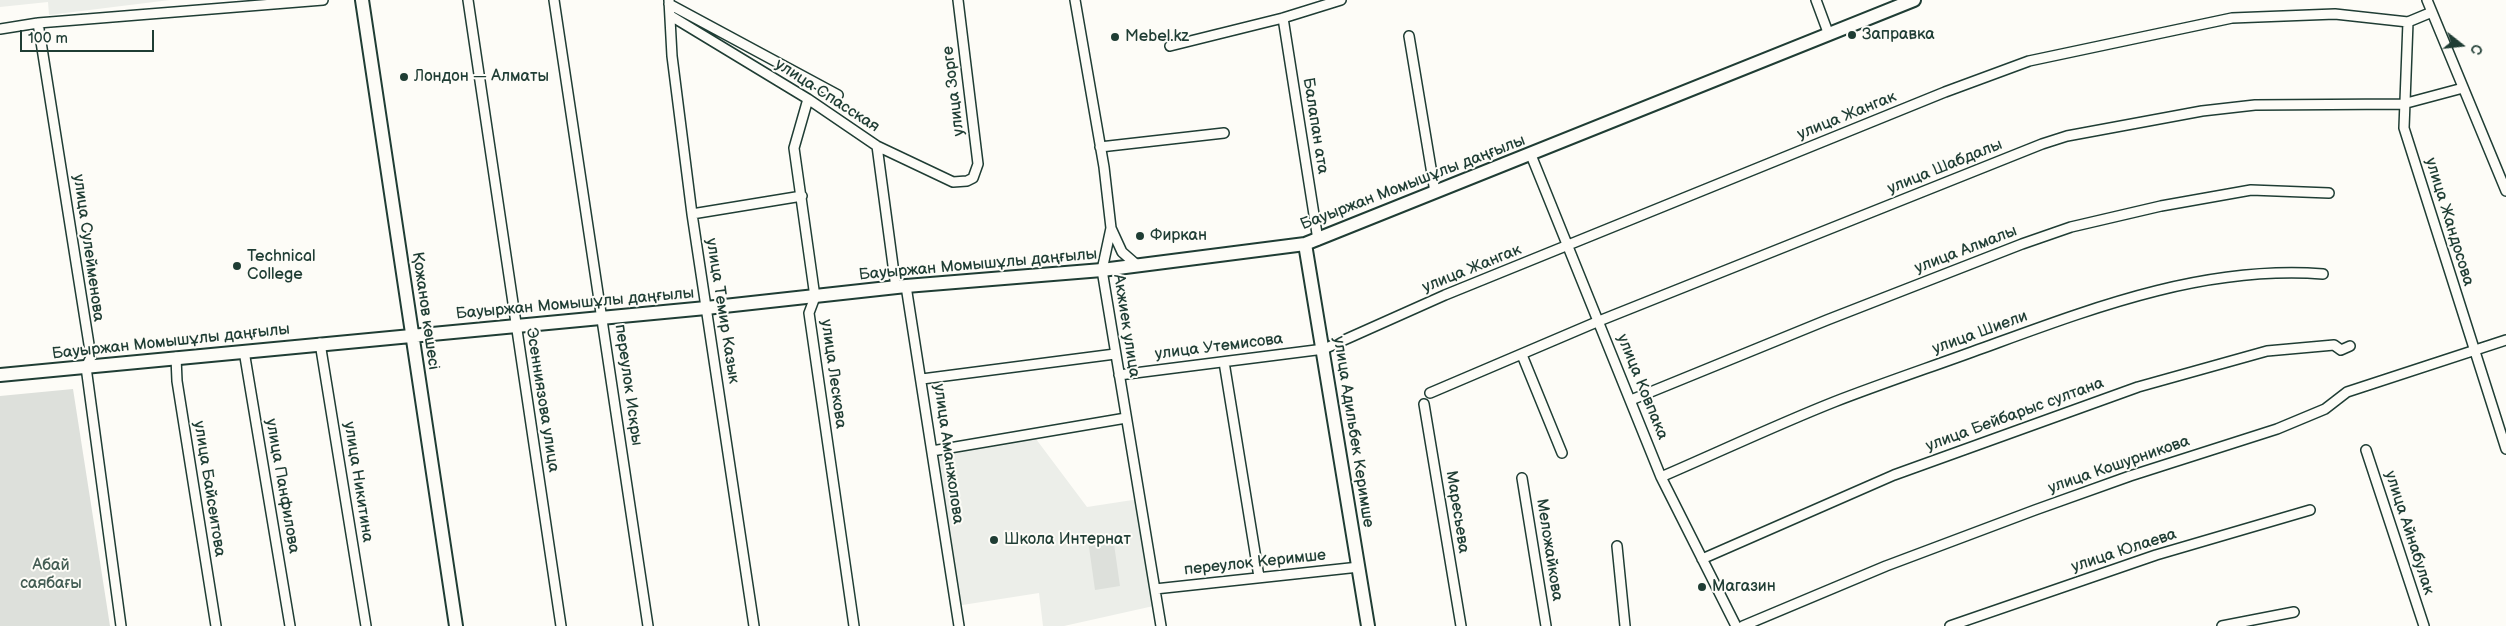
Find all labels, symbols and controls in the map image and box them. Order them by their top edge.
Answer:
scale bar [22,20,156,52]
north arrow [2436,20,2486,70]
place label: Заправка [1862,25,1935,45]
place label: Mebel.kz [1125,27,1189,47]
text: 100 m [28,29,68,48]
marker: Заправка [1846,29,1858,41]
marker: Mebel.kz [1109,31,1121,43]
text: С [2466,42,2485,56]
street label: улица Зорге [939,45,969,137]
street label: улица Спасская [771,55,883,137]
place label: Лондон — Алматы [414,67,549,87]
marker: Лондон — Алматы [398,71,410,83]
street label: Балапан ата [1298,76,1332,176]
street label: улица Жангак [1795,87,1899,145]
street label: Бауыржан Момышұлы даңғылы [1298,131,1528,235]
street label: улица Шабдалы [1885,135,2005,199]
street label: улица Жандосова [2420,155,2478,289]
street label: улица Сулейменова [68,173,108,323]
street label: улица Алмалы [1912,222,2020,278]
place label: Фиркан [1150,226,1207,246]
marker: Фиркан [1134,230,1146,242]
street label: улица Темир Казык [701,237,743,385]
street label: улица Жангак [1420,240,1524,298]
street label: Бауыржан Момышұлы даңғылы [858,245,1098,285]
place label: Technical College [247,247,316,285]
street label: Қожанов көшесі [407,251,443,371]
marker: Technical College [231,260,243,272]
street label: Акжиек улица [1108,273,1144,379]
street label: Бауыржан Момышұлы даңғылы [455,284,695,324]
street label: улица Шиели [1930,307,2030,359]
street label: улица Лескова [816,318,850,430]
street label: Бауыржан Момышұлы даңғылы [51,320,291,364]
street label: переулок Искры [610,323,646,447]
street label: Эсенниязова улица [521,326,563,474]
street label: улица Утемисова [1154,330,1284,364]
street label: улица Ковпака [1612,331,1672,443]
street label: улица Адильбек Керимше [1328,335,1378,529]
street label: улица Бейбарыс султана [1923,374,2107,456]
street label: улица Аманжолова [929,383,967,525]
street label: улица Панфилова [261,417,303,555]
street label: улица Байсеитова [189,420,229,558]
street label: улица Никитина [339,420,377,544]
street label: улица Кошурникова [2046,432,2192,498]
street label: Маресьева [1441,469,1473,555]
street label: улица Айнабулак [2380,469,2438,597]
street label: Меложайкова [1531,497,1567,603]
street label: улица Юлаева [2069,525,2179,577]
place label: Школа Интернат [1004,530,1131,550]
marker: Школа Интернат [988,534,1000,546]
street label: переулок Керимше [1183,546,1327,580]
park label: Абай саябағы [20,556,82,594]
place label: Магазин [1712,577,1776,597]
marker: Магазин [1696,581,1708,593]

